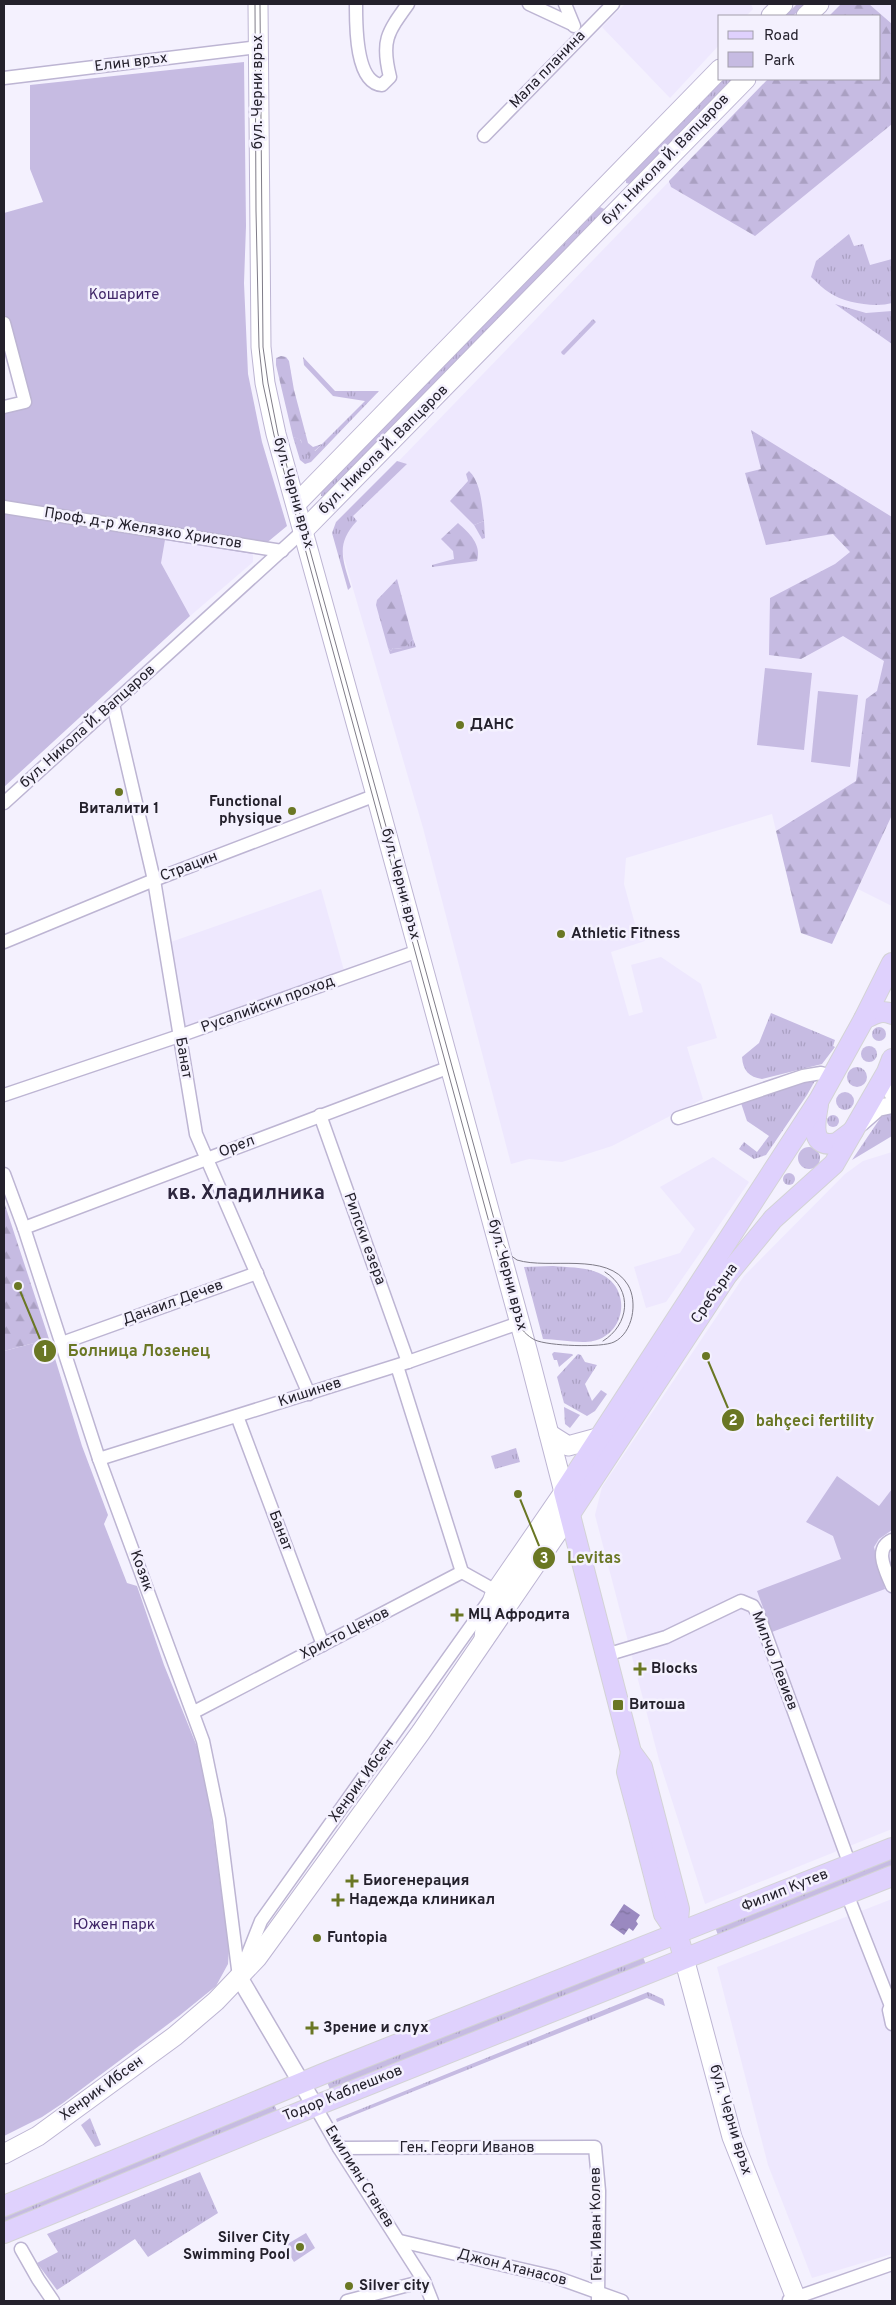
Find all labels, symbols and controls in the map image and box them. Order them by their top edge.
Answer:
legend [718,15,881,80]
street label: Мала планина [506,27,590,113]
text: Road [764,27,799,46]
street label: бул. Черни връх [249,35,268,149]
street label: Елин връх [93,49,169,77]
text: Park [764,52,795,71]
street label: бул. Никола Й. Вапцаров [597,89,734,230]
park label: Кошарите [89,286,159,305]
street label: бул. Никола Й. Вапцаров [314,380,453,519]
street label: бул. Черни връх [268,435,318,551]
street label: Проф. д-р Желязко Христов [43,504,243,554]
street label: бул. Никола Й. Вапцаров [15,660,160,793]
place label: ДАНС [470,716,514,735]
marker: ДАНС [454,719,466,731]
marker: Виталити 1 [113,786,125,798]
place label: Functional physique [209,793,282,829]
place label: Виталити 1 [79,800,159,819]
marker: Functional physique [286,805,298,817]
street label: бул. Черни връх [376,826,424,942]
street label: Страцин [158,847,220,887]
place label: Athletic Fitness [571,925,680,944]
marker: Athletic Fitness [555,928,567,940]
street label: Русалийски проход [199,972,337,1038]
street label: Банат [170,1036,196,1080]
street label: Орел [216,1132,258,1162]
district label: кв. Хладилника [167,1181,325,1207]
street label: Рилски езера [338,1190,390,1288]
street label: бул. Черни връх [483,1217,531,1333]
street label: Сребърна [687,1260,743,1328]
street label: Данаил Дечев [120,1276,226,1330]
callout: Болница Лозенец [32,1335,220,1366]
text: Болница Лозенец [68,1342,210,1362]
text: 1 [42,1343,48,1362]
street label: Кишинев [276,1374,344,1412]
callout: bahçeci fertility [720,1405,884,1436]
text: 2 [728,1412,738,1431]
text: bahçeci fertility [756,1412,874,1432]
street label: Банат [264,1508,296,1554]
callout: Levitas [532,1542,631,1573]
street label: Козяк [125,1548,157,1594]
text: Levitas [567,1549,621,1569]
text: 3 [540,1550,549,1569]
street label: Христо Ценов [297,1603,393,1665]
place label: МЦ Афродита [468,1606,570,1625]
marker: МЦ Афродита [450,1608,464,1622]
street label: Милчо Левиев [746,1609,802,1713]
place label: Blocks [651,1660,698,1679]
marker: Blocks [633,1662,647,1676]
place label: Витоша [629,1696,685,1715]
marker: Витоша [611,1698,625,1712]
street label: Хенрик Ибсен [325,1735,399,1827]
street label: Филип Кутев [739,1865,831,1917]
place label: Биогенерация [363,1872,469,1891]
marker: Биогенерация [345,1874,359,1888]
place label: Надежда клиникал [349,1891,495,1910]
marker: Надежда клиникал [331,1893,345,1907]
park label: Южен парк [73,1916,155,1935]
place label: Funtopia [327,1929,387,1948]
marker: Funtopia [311,1932,323,1944]
place label: Зрение и слух [323,2019,429,2038]
marker: Зрение и слух [305,2021,319,2035]
street label: Хенрик Ибсен [56,2052,148,2126]
street label: Тодор Каблешков [280,2061,406,2127]
street label: бул. Черни връх [704,2063,756,2178]
street label: Емилиян Станев [320,2122,398,2232]
street label: Ген. Георги Иванов [399,2139,535,2158]
street label: Ген. Иван Колев [587,2167,607,2281]
place label: Silver City Swimming Pool [183,2229,290,2265]
marker: Silver City Swimming Pool [294,2241,306,2253]
street label: Джон Атанасов [455,2245,569,2291]
place label: Silver city [359,2277,430,2296]
marker: Silver city [343,2280,355,2292]

